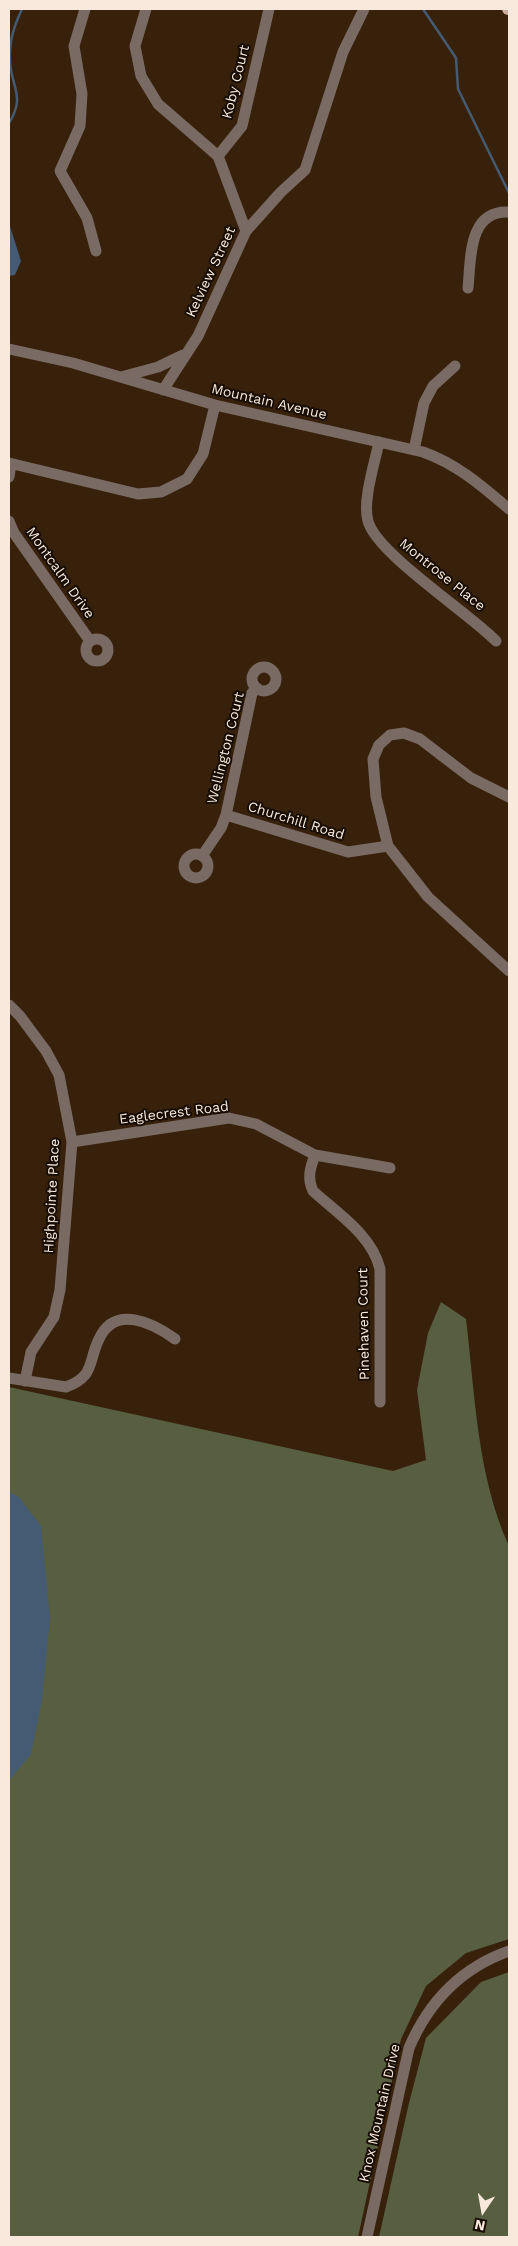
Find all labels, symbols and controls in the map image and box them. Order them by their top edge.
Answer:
street label: Koby Court [219,43,253,121]
street label: Kelview Street [183,224,239,320]
street label: Mountain Avenue [210,381,328,423]
street label: Montcalm Drive [22,524,98,622]
street label: Montrose Place [396,535,488,615]
street label: Wellington Court [204,690,248,806]
street label: Churchill Road [246,798,346,844]
street label: Eaglecrest Road [118,1098,230,1128]
street label: Highpointe Place [41,1138,63,1254]
street label: Pinehaven Court [355,1268,373,1380]
street label: Knox Mountain Drive [356,2042,404,2184]
north arrow [458,2186,508,2236]
text: N [473,2217,487,2235]

